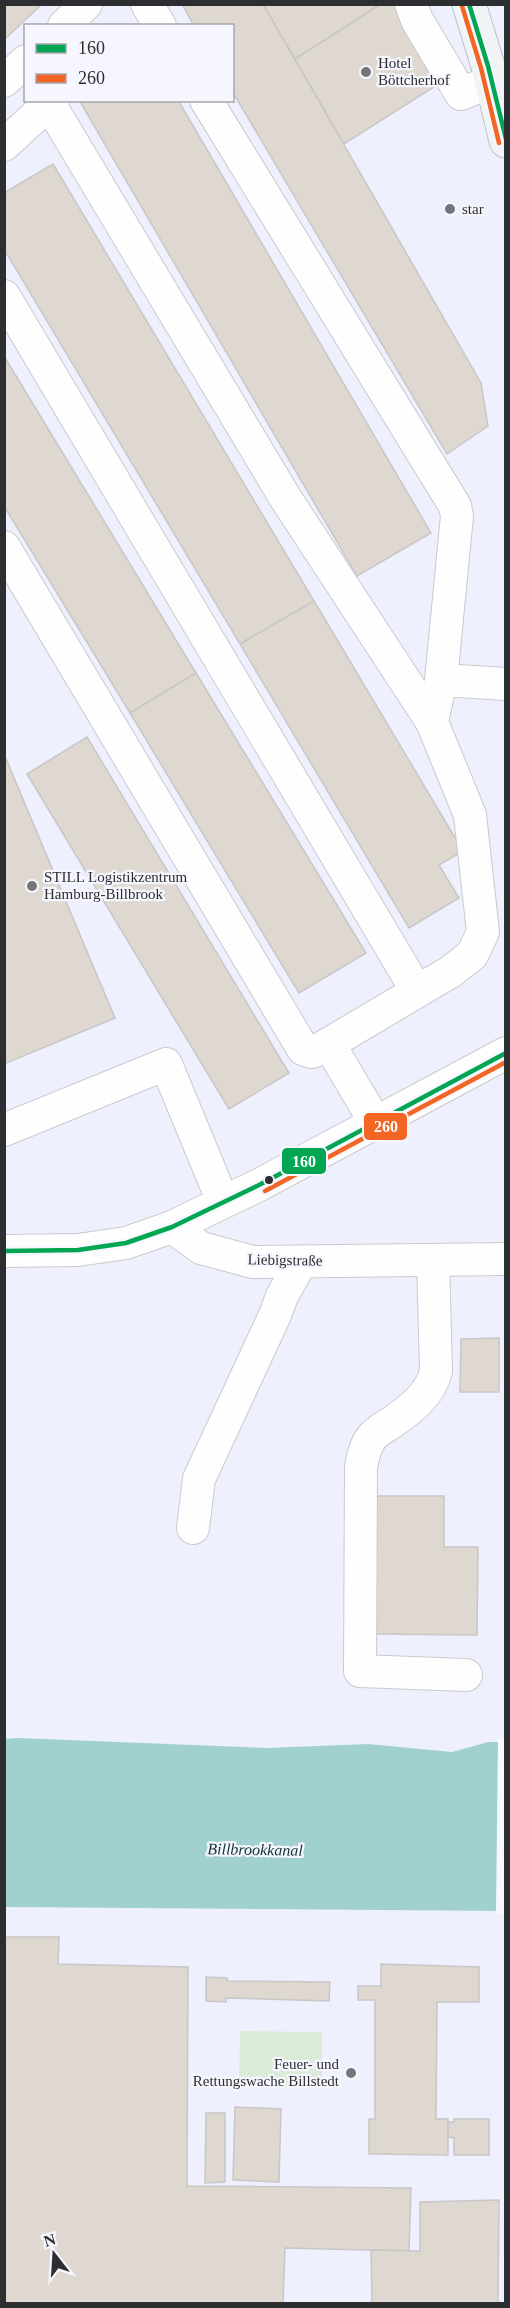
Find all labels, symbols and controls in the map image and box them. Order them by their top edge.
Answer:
legend [24,24,234,102]
text: 160 [78,38,105,58]
place label: Hotel Böttcherhof [378,55,450,88]
marker: Hotel Böttcherhof [359,65,373,79]
text: 260 [78,68,105,88]
place label: star [462,201,484,217]
marker: star [443,202,457,216]
place label: STILL Logistikzentrum Hamburg-Billbrook [44,869,187,902]
marker: STILL Logistikzentrum Hamburg-Billbrook [25,879,39,893]
line badge: 260 [363,1112,408,1141]
text: 260 [374,1118,398,1135]
line badge: 160 [281,1147,327,1175]
text: 160 [292,1153,316,1170]
unlabelled marker [263,1174,275,1186]
street label: Liebigstraße [247,1251,323,1269]
water label: Billbrookkanal [207,1840,303,1859]
place label: Feuer- und Rettungswache Billstedt [193,2056,340,2089]
marker: Feuer- und Rettungswache Billstedt [344,2066,358,2080]
north arrow [24,2224,84,2284]
text: N [42,2230,58,2250]

